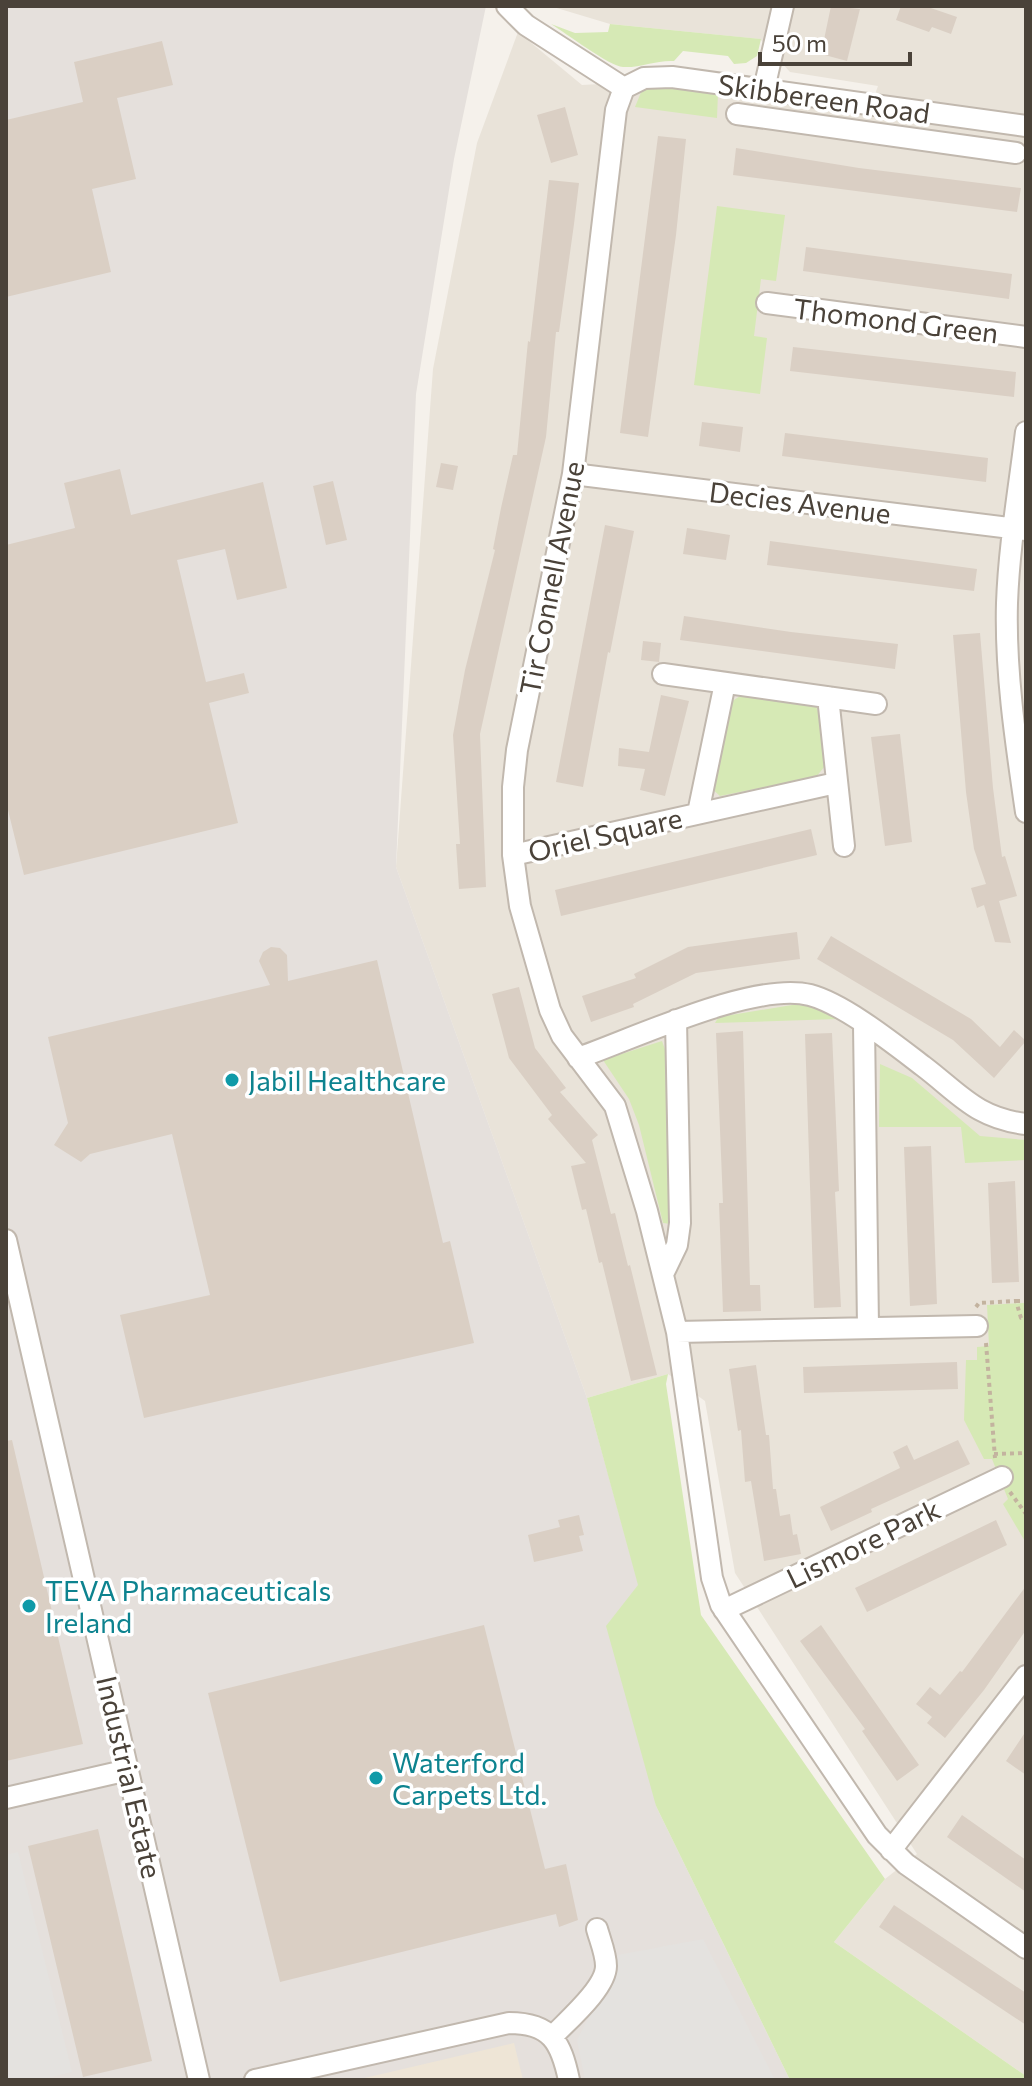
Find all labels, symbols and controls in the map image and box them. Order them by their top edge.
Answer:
scale bar [760,16,910,66]
text: 50 m [772,28,827,57]
street label: Skibbereen Road [716,66,932,130]
street label: Thomond Green [792,291,1000,349]
street label: Tir Connell Avenue [512,458,590,698]
street label: Decies Avenue [707,474,893,530]
street label: Oriel Square [525,800,685,868]
place label: Jabil Healthcare [248,1063,446,1097]
marker: Jabil Healthcare [223,1071,241,1089]
street label: Lismore Park [781,1491,945,1595]
place label: TEVA Pharmaceuticals Ireland [45,1573,331,1639]
marker: TEVA Pharmaceuticals Ireland [20,1597,38,1615]
street label: Industrial Estate [90,1672,170,1882]
place label: Waterford Carpets Ltd. [392,1745,547,1811]
marker: Waterford Carpets Ltd. [367,1769,385,1787]

